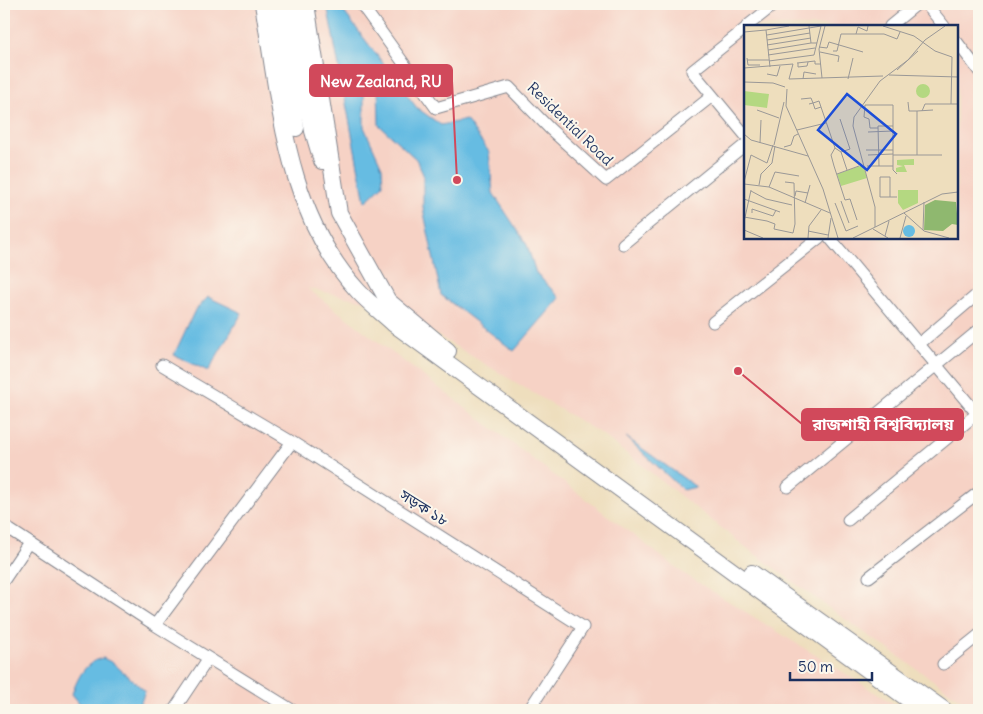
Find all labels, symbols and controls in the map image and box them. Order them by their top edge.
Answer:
inset map [744,25,958,239]
callout: New Zealand, RU [310,65,452,96]
text: New Zealand, RU [320,71,442,91]
street label: Residential Road [523,78,617,169]
callout: রাজশাহী বিশ্ববিদ্যালয় [802,409,963,440]
text: রাজশাহী বিশ্ববিদ্যালয় [811,414,955,434]
street label: সড়ক ১৮ [396,485,452,530]
scale bar [790,649,873,681]
text: 50 m [798,657,833,676]

